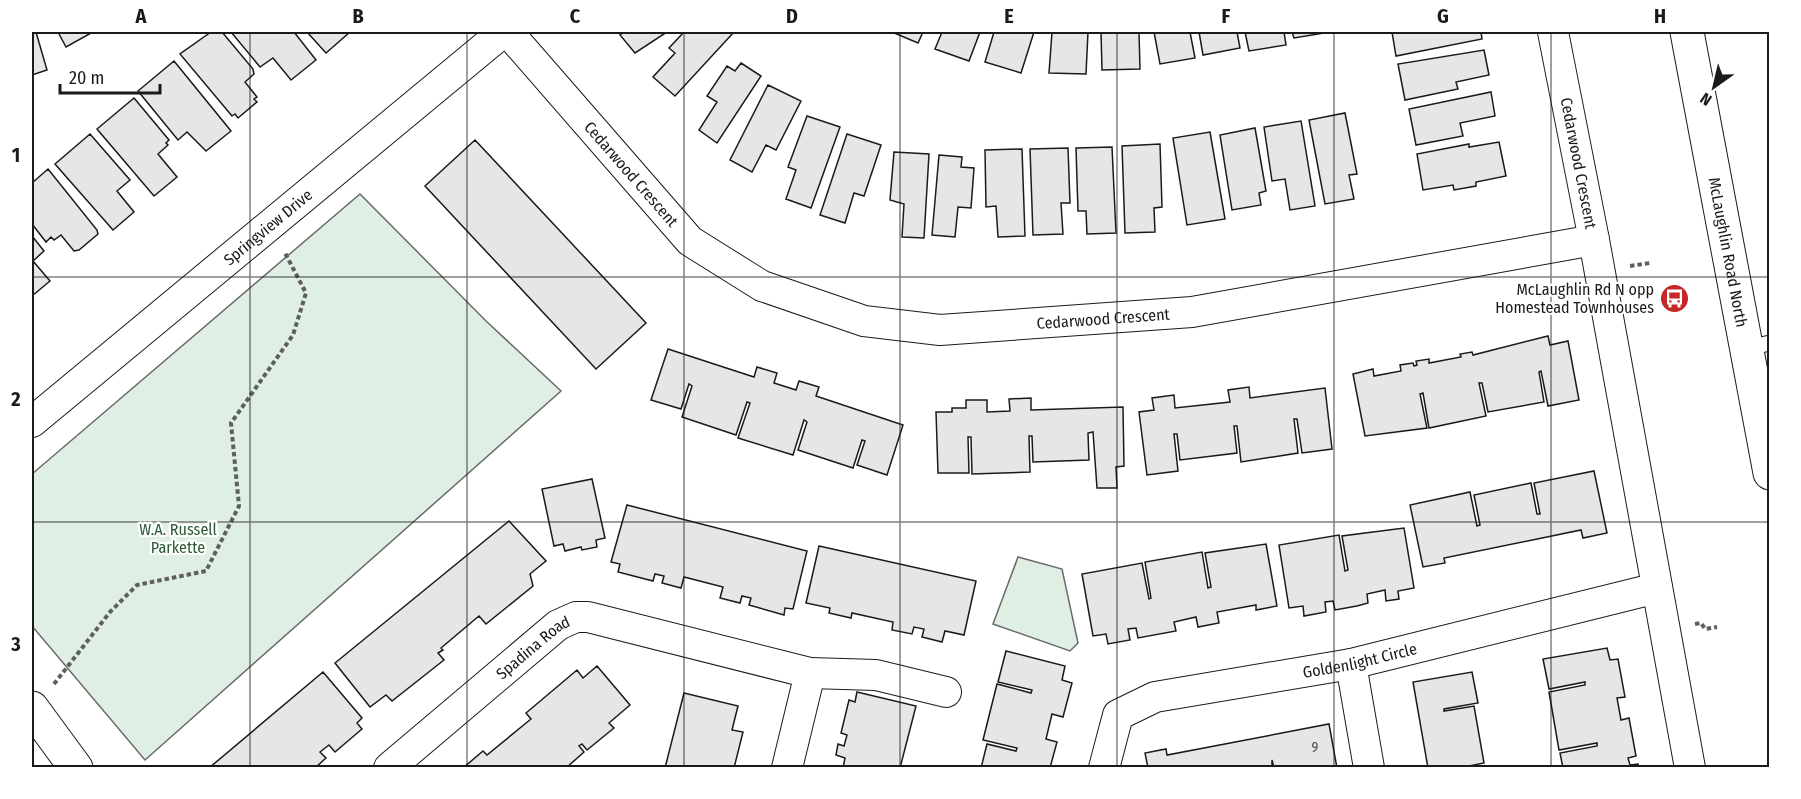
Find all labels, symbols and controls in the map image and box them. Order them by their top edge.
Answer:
text: A [135,4,148,28]
text: B [352,4,364,28]
text: C [570,4,581,28]
text: D [786,4,798,28]
text: E [1004,4,1014,28]
text: F [1222,4,1231,28]
text: G [1437,4,1449,28]
text: H [1654,4,1666,28]
scale bar [60,57,160,95]
north arrow [1684,57,1744,117]
text: 20 m [69,67,104,89]
text: N [1697,88,1715,110]
street label: Cedarwood Crescent [1556,96,1601,231]
street label: Cedarwood Crescent [580,118,683,231]
text: 1 [12,143,20,167]
street label: McLaughlin Road North [1705,176,1751,329]
street label: Springview Drive [220,185,316,269]
place label: McLaughlin Rd N opp Homestead Townhouses [1495,280,1654,317]
bus stop icon: McLaughlin Rd N opp Homestead Townhouses [1659,282,1691,314]
street label: Cedarwood Crescent [1036,305,1171,333]
text: 2 [10,387,21,411]
park label: W.A. Russell Parkette [139,520,217,557]
street label: Spadina Road [492,612,573,683]
text: 3 [10,632,21,656]
street label: Goldenlight Circle [1301,639,1419,682]
house number: 9 [1312,739,1319,756]

